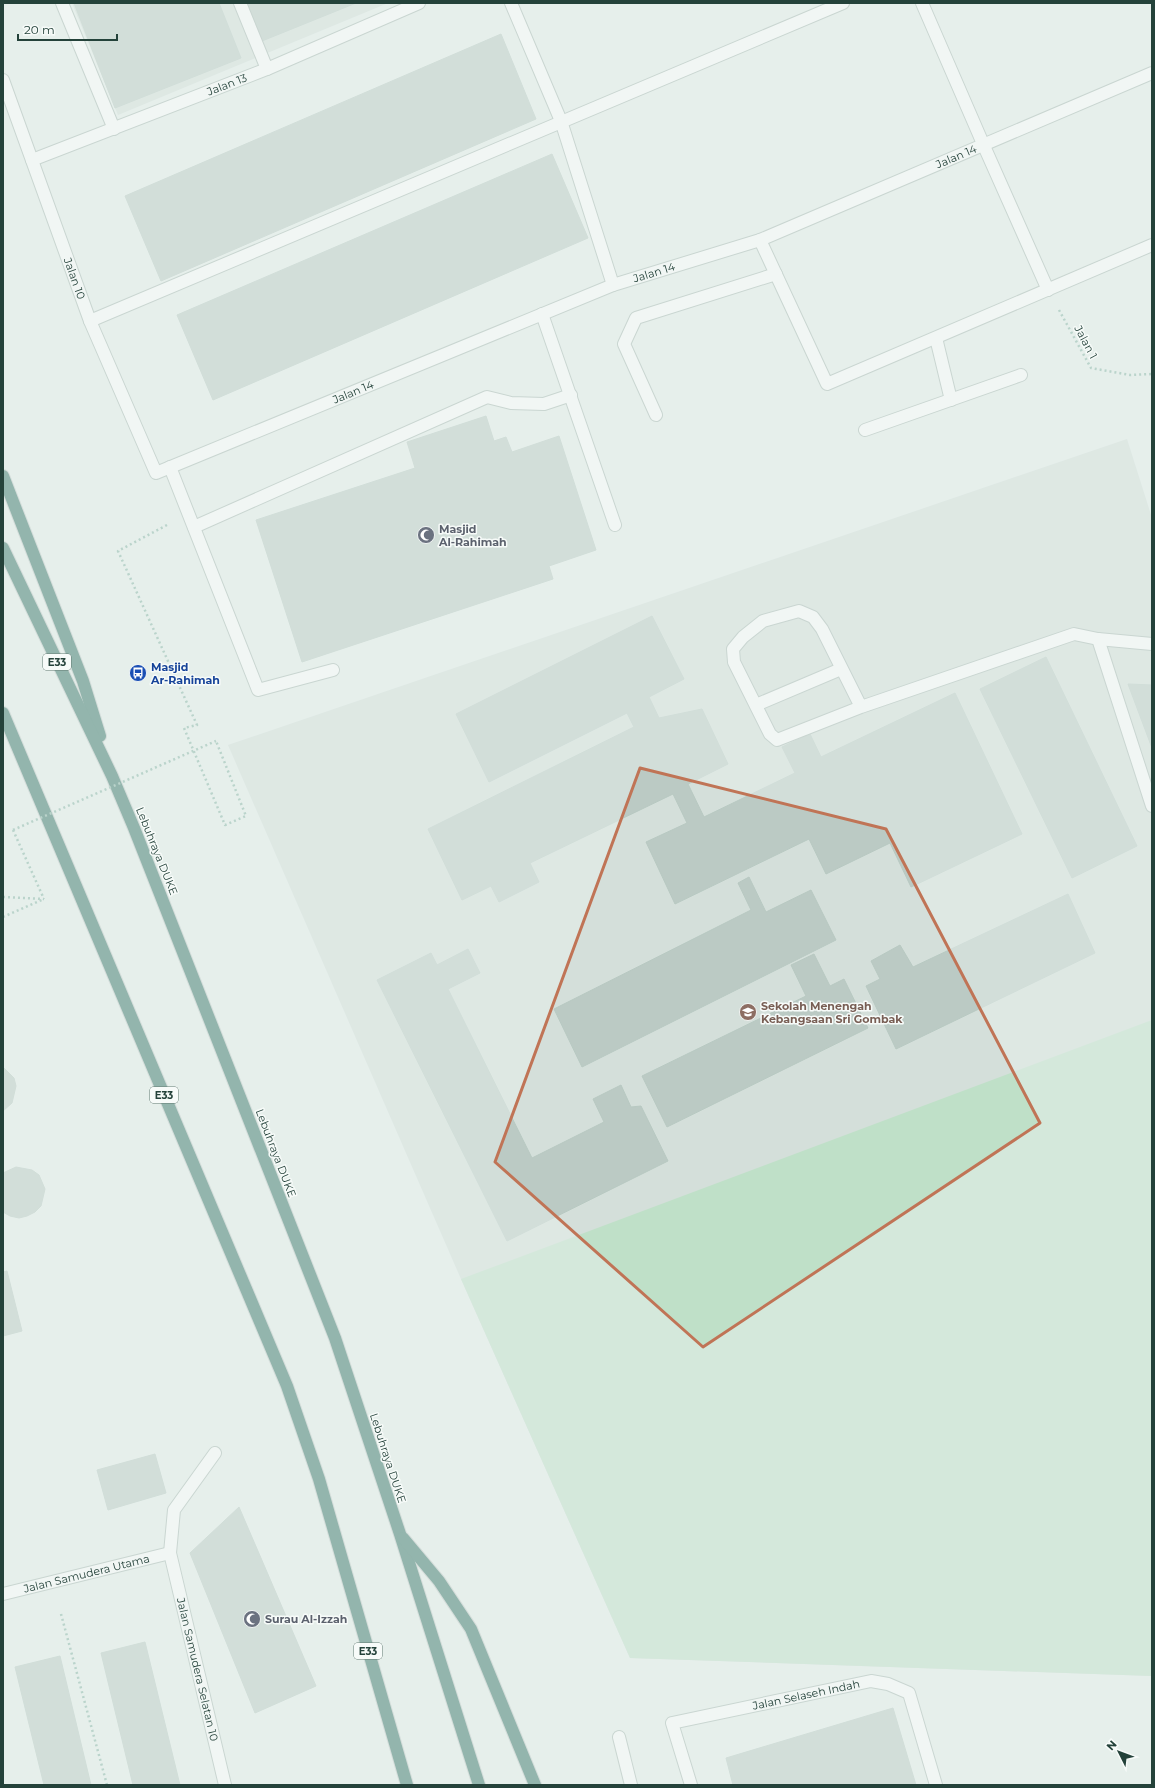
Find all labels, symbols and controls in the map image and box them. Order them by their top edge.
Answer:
scale bar [18,16,117,42]
text: 20 m [24,22,55,37]
street label: Jalan 13 [204,70,249,99]
street label: Jalan 14 [933,141,979,172]
street label: Jalan 10 [60,255,89,301]
street label: Jalan 14 [630,259,677,286]
street label: Jalan 1 [1071,322,1101,361]
street label: Jalan 14 [330,377,376,407]
place label: Masjid Al-Rahimah [438,522,507,549]
mosque icon: Masjid Al-Rahimah [416,525,436,545]
road number: E33 [43,654,71,670]
place label: Masjid Ar-Rahimah [150,660,220,687]
bus stop icon: Masjid Ar-Rahimah [128,663,148,683]
street label: Lebuhraya DUKE [133,805,181,897]
place label: Sekolah Menengah Kebangsaan Sri Gombak [761,999,903,1026]
school or university icon: Sekolah Menengah Kebangsaan Sri Gombak [738,1002,758,1022]
road number: E33 [150,1087,178,1103]
street label: Lebuhraya DUKE [253,1107,299,1199]
street label: Lebuhraya DUKE [367,1411,409,1505]
street label: Jalan Samudera Utama [21,1551,151,1596]
street label: Jalan Samudera Selatan 10 [174,1595,221,1742]
mosque icon: Surau Al-Izzah [242,1609,262,1629]
place label: Surau Al-Izzah [265,1612,347,1626]
road number: E33 [354,1643,382,1659]
street label: Jalan Selaseh Indah [750,1677,861,1713]
north arrow [1099,1732,1139,1772]
text: N [1103,1737,1120,1753]

